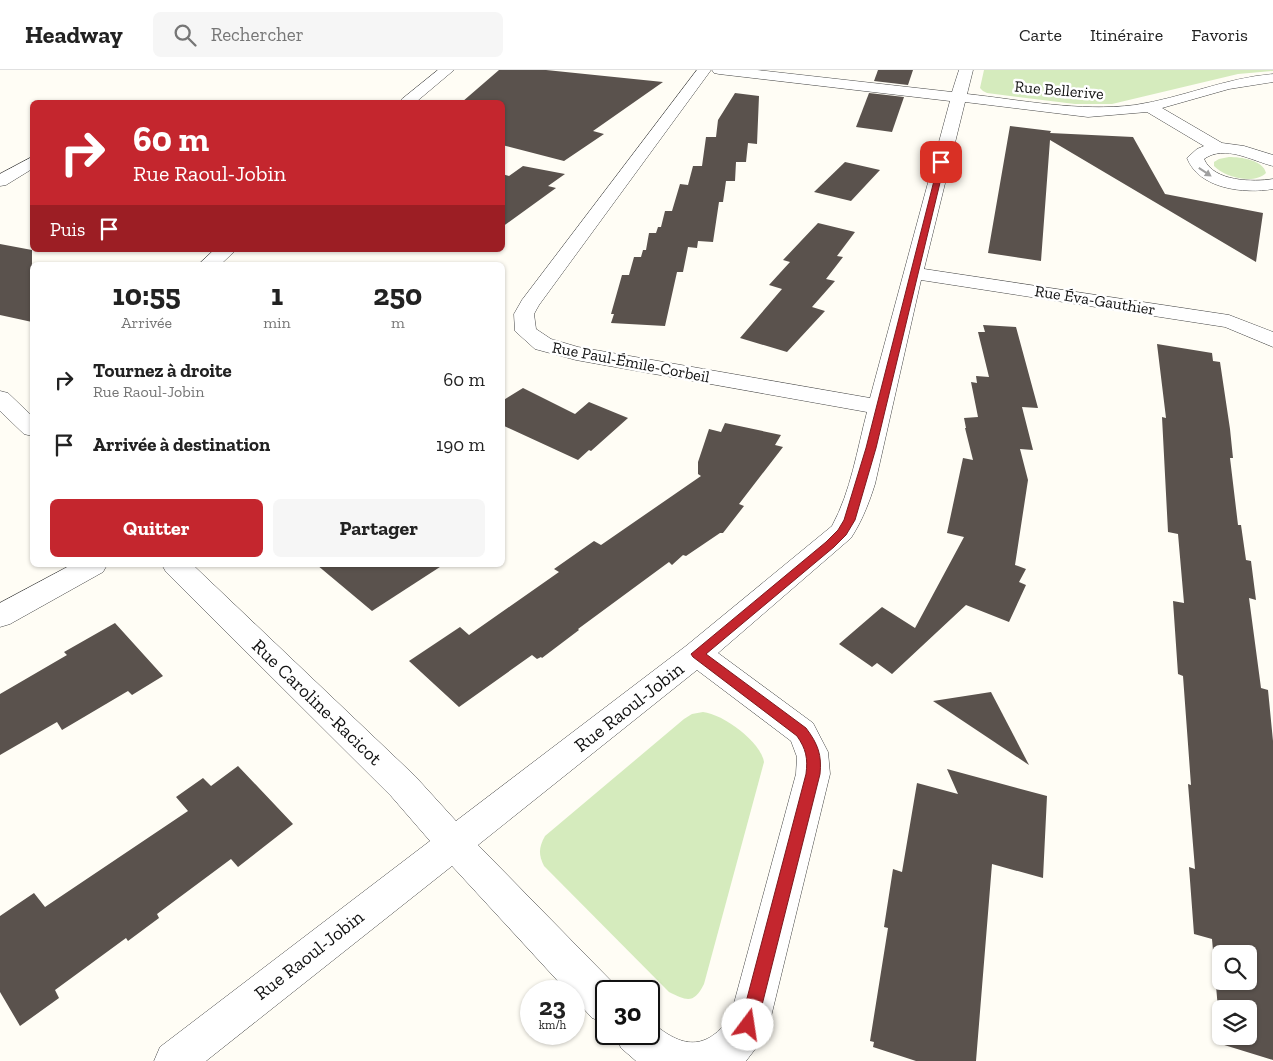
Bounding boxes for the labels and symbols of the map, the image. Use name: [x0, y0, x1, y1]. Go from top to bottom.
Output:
street label: Rue Bellerive: [1014, 77, 1104, 103]
pin: [920, 141, 962, 183]
one-way arrow: [1199, 167, 1212, 177]
street label: Rue Éva-Gauthier: [1033, 281, 1157, 319]
street label: Rue Paul-Émile-Corbeil: [551, 337, 711, 387]
street label: Rue Caroline-Racicot: [247, 634, 387, 770]
street label: Rue Raoul-Jobin: [570, 657, 688, 757]
street label: Rue Raoul-Jobin: [250, 905, 368, 1005]
speed limit sign: 30: [595, 980, 660, 1045]
position arrow: [721, 998, 773, 1050]

